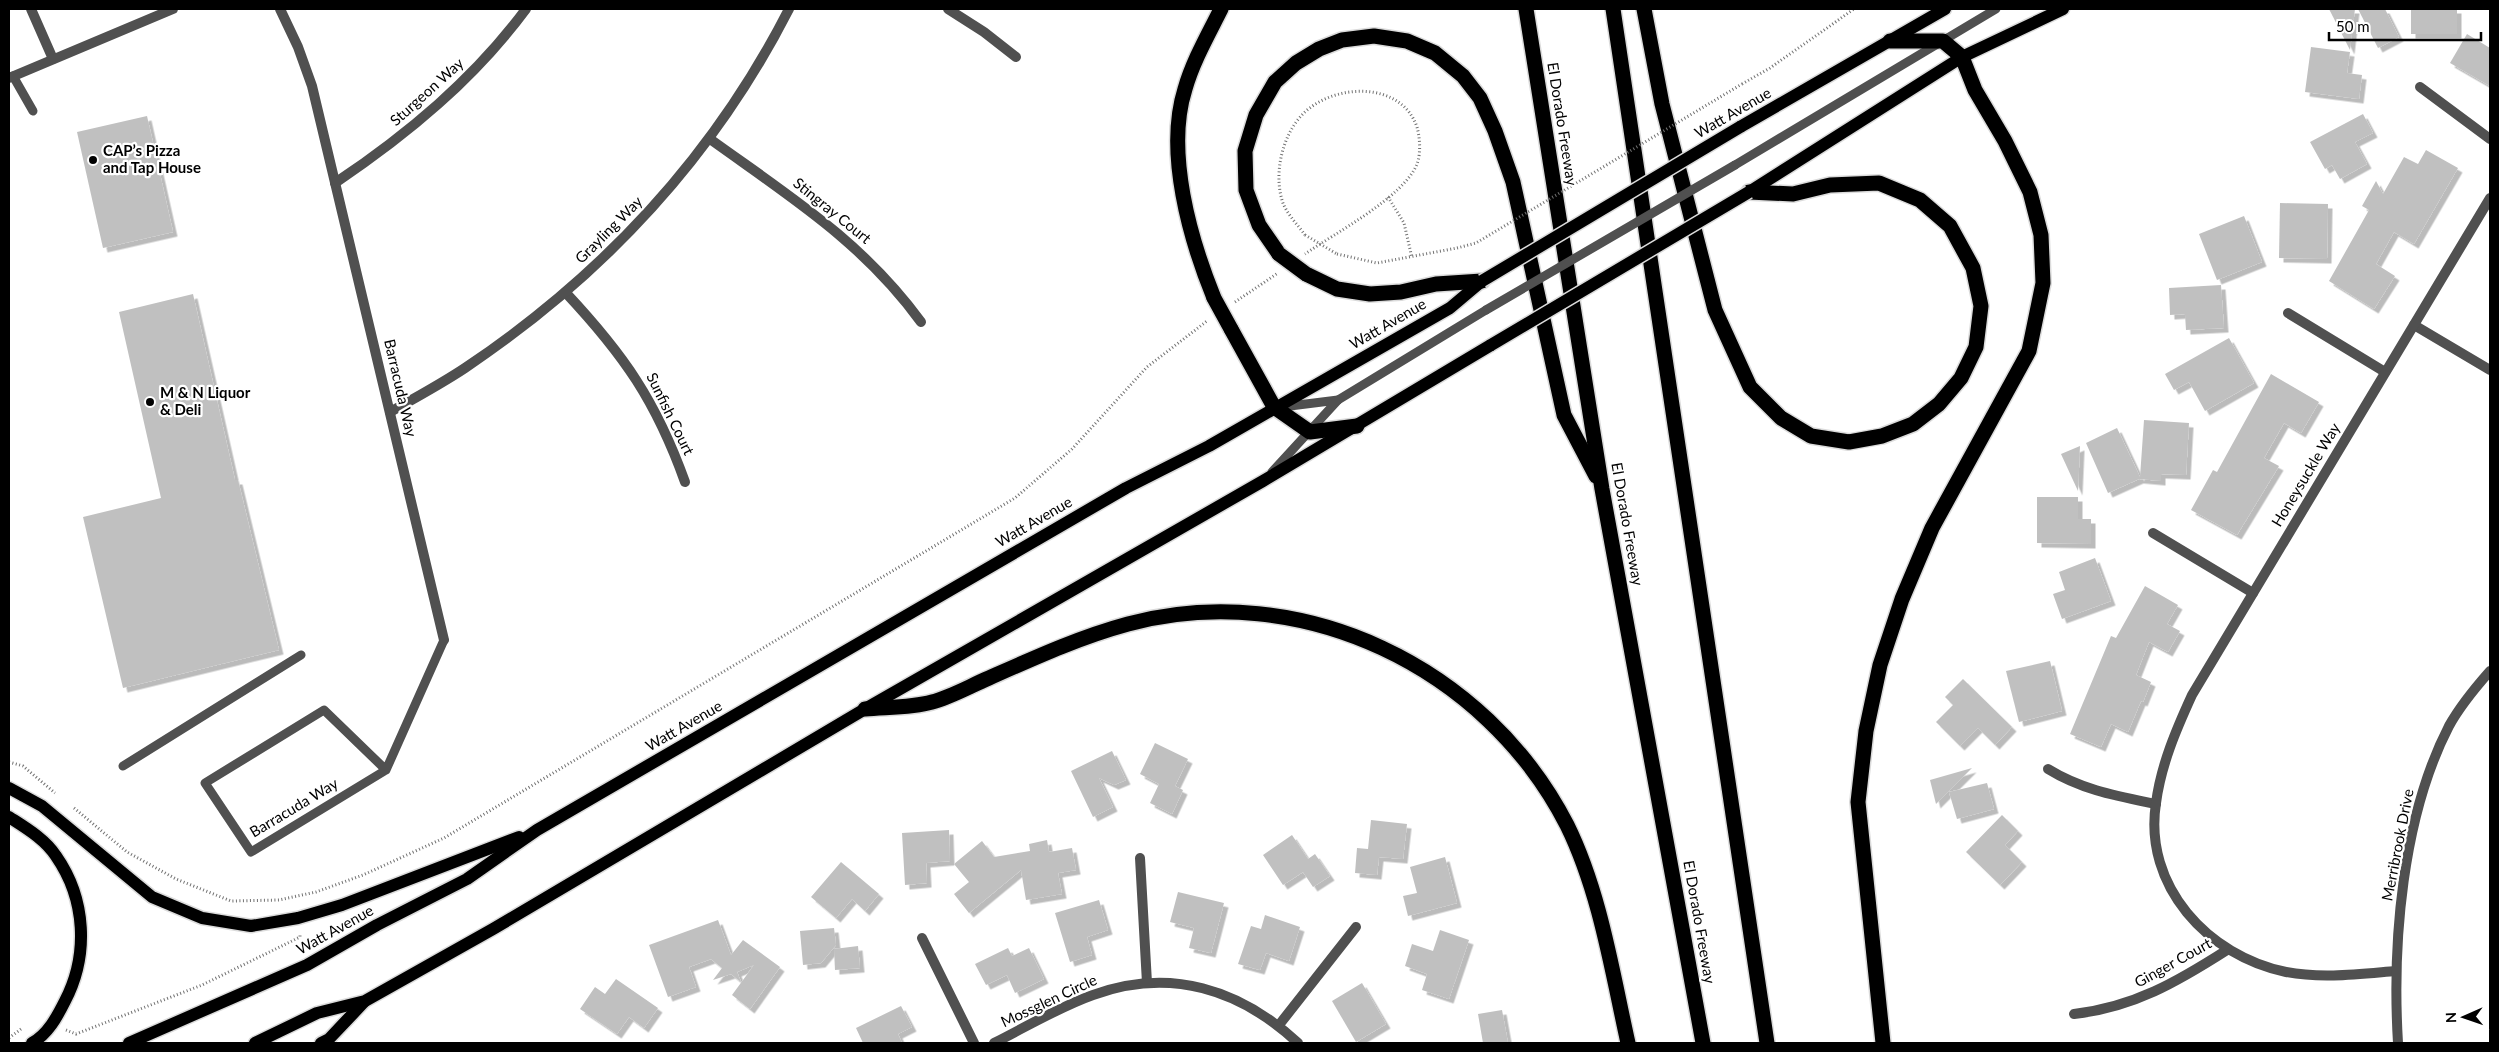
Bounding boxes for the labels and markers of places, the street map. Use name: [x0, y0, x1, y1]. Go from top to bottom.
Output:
place label: CAP’s Pizza and Tap House: [103, 141, 201, 176]
marker: CAP’s Pizza and Tap House: [87, 154, 99, 166]
place label: M & N Liquor & Deli: [160, 383, 251, 418]
marker: M & N Liquor & Deli: [144, 396, 156, 408]

